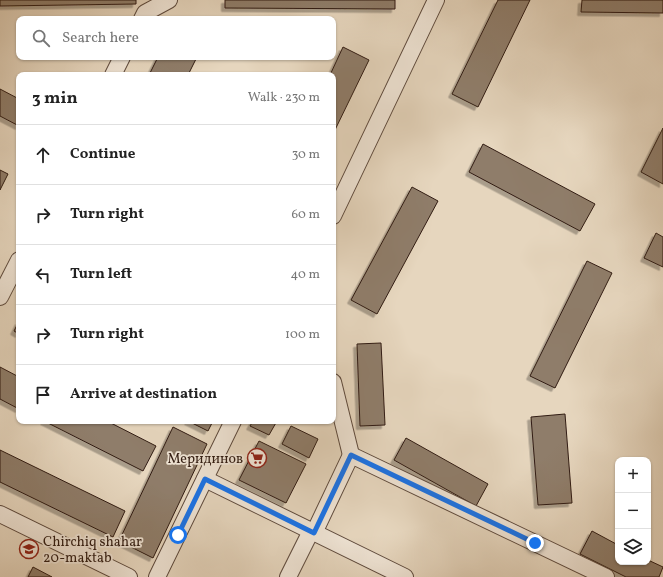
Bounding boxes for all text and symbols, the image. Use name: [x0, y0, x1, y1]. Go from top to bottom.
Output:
search box: [16, 16, 336, 60]
icon: search: [30, 27, 52, 49]
text: Search here: [62, 28, 139, 49]
text: 3 min: [32, 87, 78, 110]
text: Walk · 230 m: [248, 89, 320, 107]
icon: ahead: [32, 144, 54, 166]
text: Continue: [70, 144, 135, 165]
text: 30 m: [292, 146, 320, 164]
icon: right: [32, 204, 54, 226]
text: Turn right: [70, 204, 144, 225]
text: 60 m: [292, 206, 320, 224]
icon: left: [32, 264, 54, 286]
text: Turn left: [70, 264, 132, 285]
text: 40 m: [291, 266, 320, 284]
icon: right: [32, 324, 54, 346]
text: Turn right: [70, 324, 144, 345]
text: 100 m: [285, 326, 320, 344]
icon: arrive: [32, 384, 54, 406]
text: Arrive at destination: [70, 384, 217, 405]
supermarket icon: Меридинов: [246, 447, 268, 469]
place label: Меридинов: [168, 450, 243, 469]
map controls: [615, 457, 651, 565]
button: +: [615, 457, 651, 493]
button: −: [615, 493, 651, 529]
route start: [169, 526, 187, 544]
button: layers: [615, 529, 651, 565]
place label: Chirchiq shahar 20-maktab: [43, 533, 142, 568]
route end: [526, 534, 544, 552]
school or university icon: Chirchiq shahar 20-maktab: [18, 538, 40, 560]

